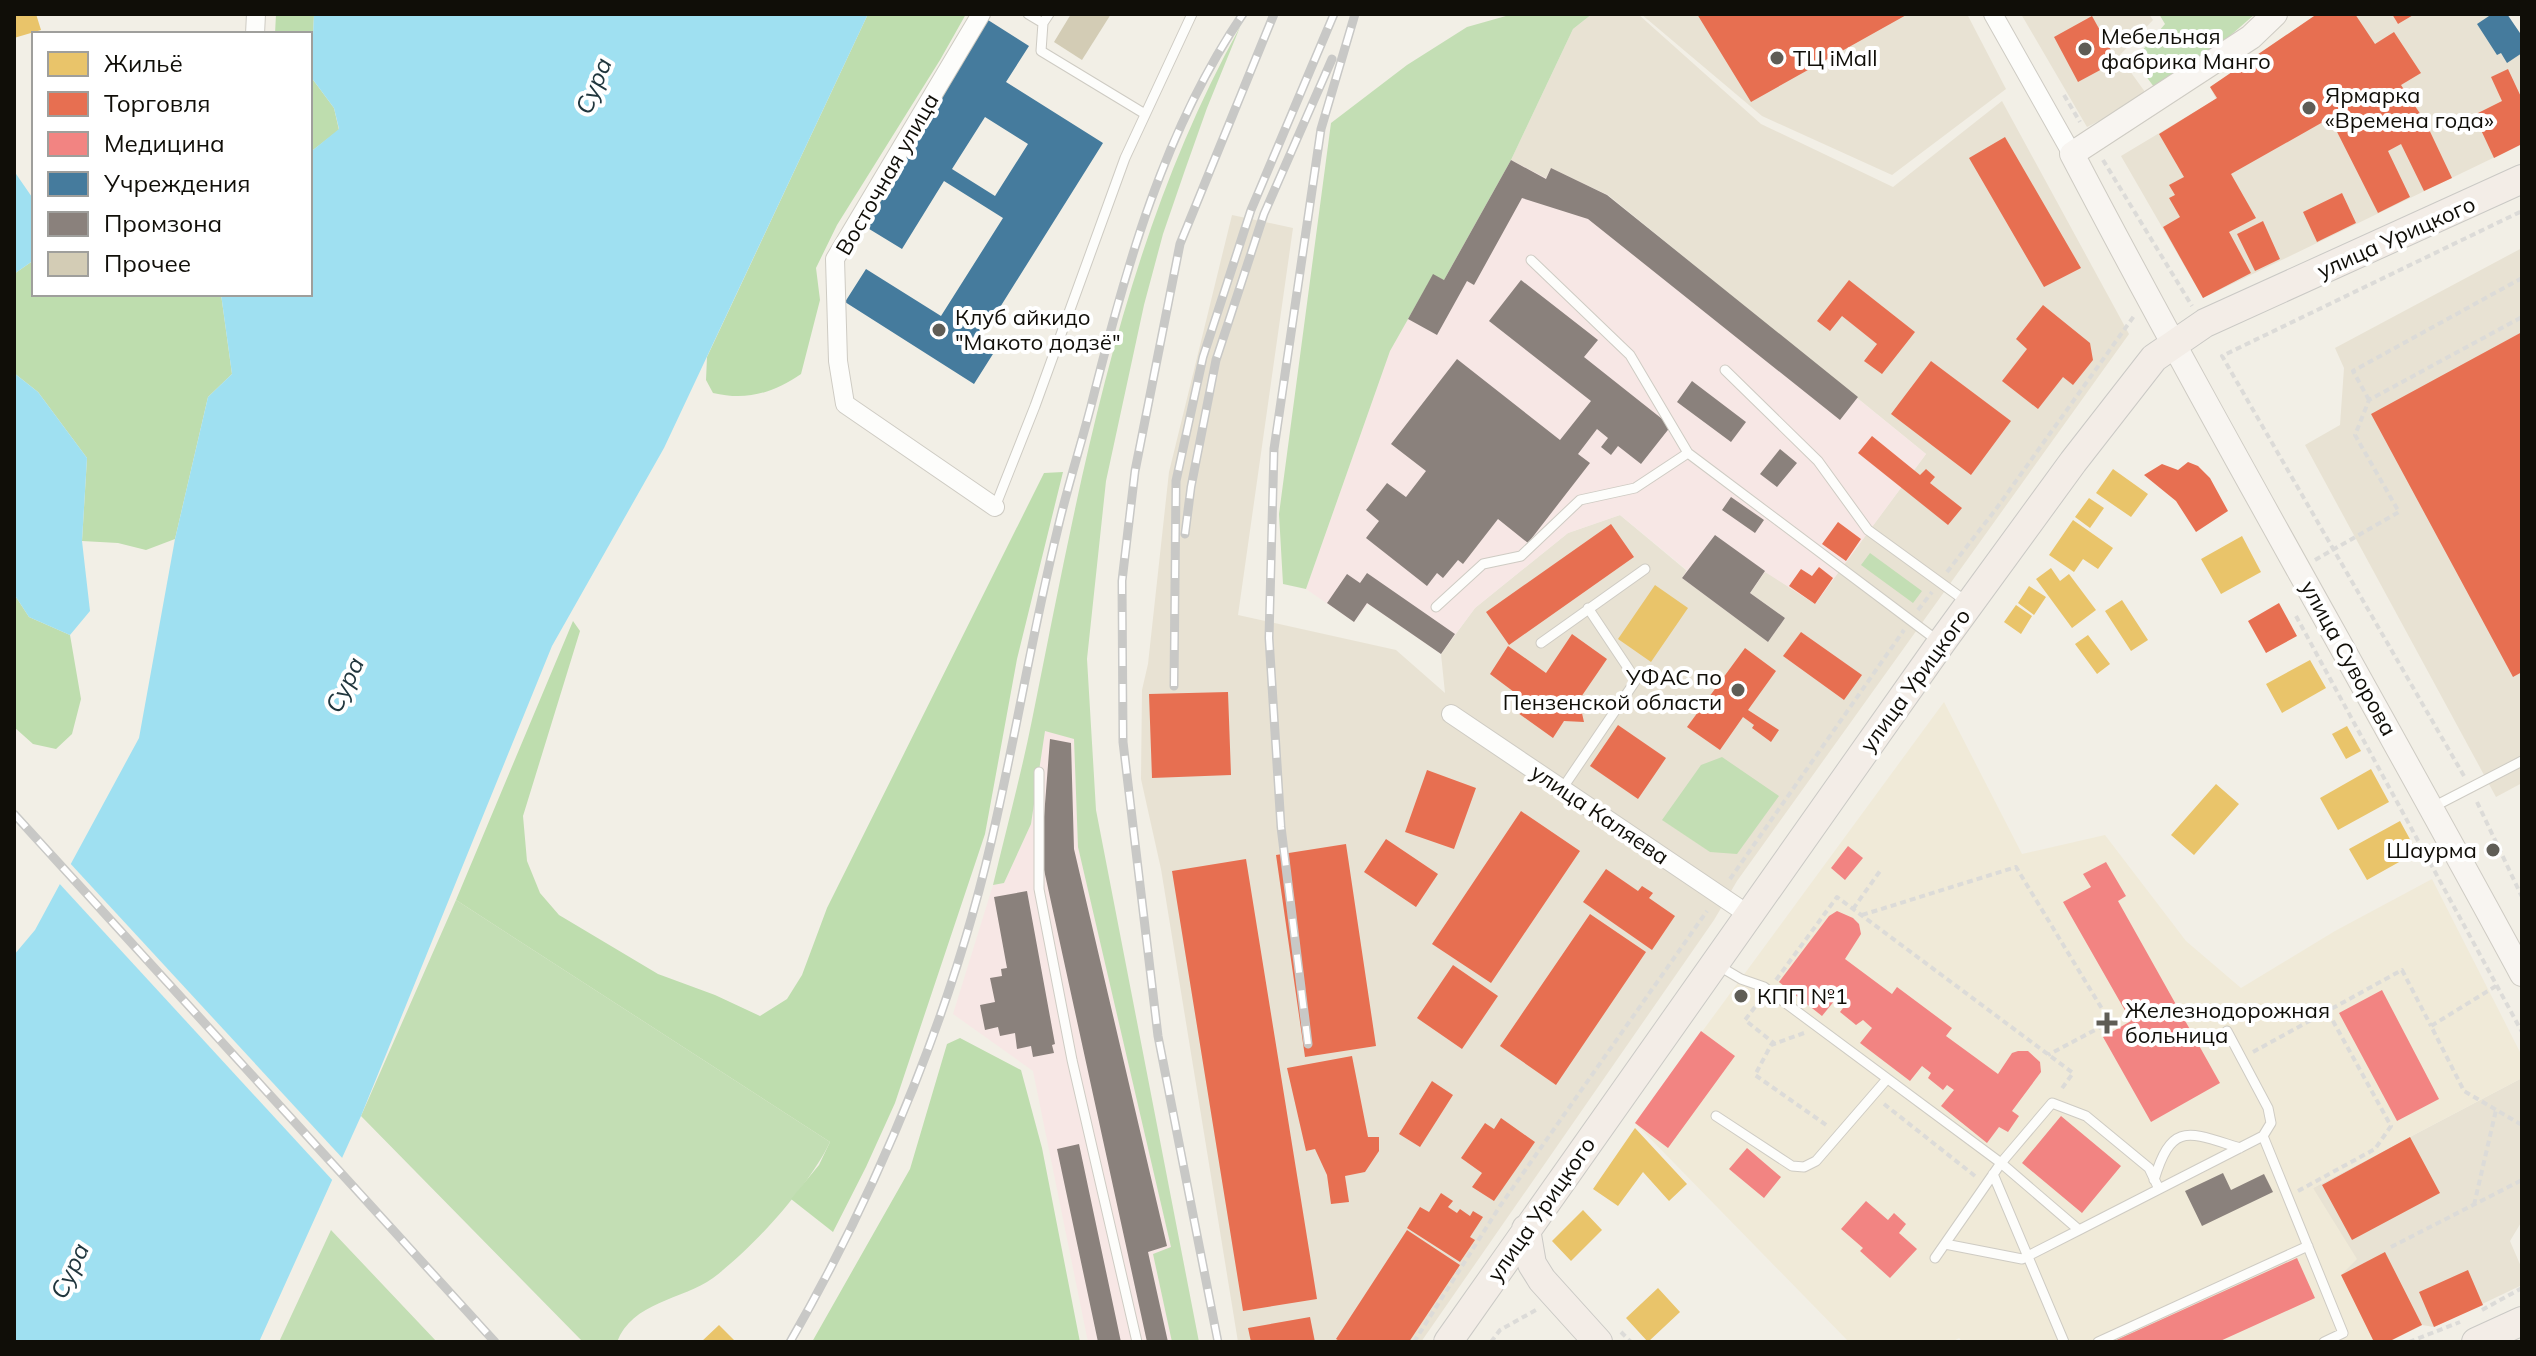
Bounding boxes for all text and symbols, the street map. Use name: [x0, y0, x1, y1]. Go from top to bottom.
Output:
place label: Мебельная фабрика Манго: [2101, 22, 2271, 75]
legend: [32, 32, 312, 296]
marker: Мебельная фабрика Манго: [2076, 40, 2094, 58]
place label: ТЦ iMall: [1793, 44, 1878, 72]
text: Жильё: [104, 48, 183, 78]
marker: ТЦ iMall: [1768, 49, 1786, 67]
water label: Сура: [568, 53, 618, 118]
place label: Ярмарка «Времена года»: [2325, 81, 2494, 134]
text: Торговля: [104, 88, 211, 118]
street label: Восточная улица: [829, 88, 945, 260]
marker: Ярмарка «Времена года»: [2300, 99, 2318, 117]
text: Медицина: [104, 128, 225, 158]
text: Учреждения: [103, 168, 250, 198]
street label: улица Урицкого: [2312, 190, 2480, 284]
text: Промзона: [104, 208, 222, 238]
text: Прочее: [104, 248, 191, 278]
place label: Клуб айкидо "Макото додзё": [955, 303, 1121, 356]
marker: Клуб айкидо "Макото додзё": [930, 321, 948, 339]
street label: улица Суворова: [2295, 575, 2403, 741]
street label: улица Урицкого: [1854, 603, 1976, 757]
water label: Сура: [318, 652, 370, 717]
place label: УФАС по Пензенской области: [1503, 663, 1722, 716]
marker: УФАС по Пензенской области: [1729, 681, 1747, 699]
street label: улица Каляева: [1526, 757, 1674, 871]
place label: Шаурма: [2386, 836, 2477, 864]
marker: Шаурма: [2484, 841, 2502, 859]
place label: КПП №1: [1757, 982, 1848, 1010]
marker: КПП №1: [1732, 987, 1750, 1005]
place label: Железнодорожная больница: [2125, 996, 2330, 1049]
marker: Железнодорожная больница: [2096, 1012, 2118, 1034]
street label: улица Урицкого: [1481, 1131, 1601, 1287]
water label: Сура: [43, 1238, 95, 1303]

